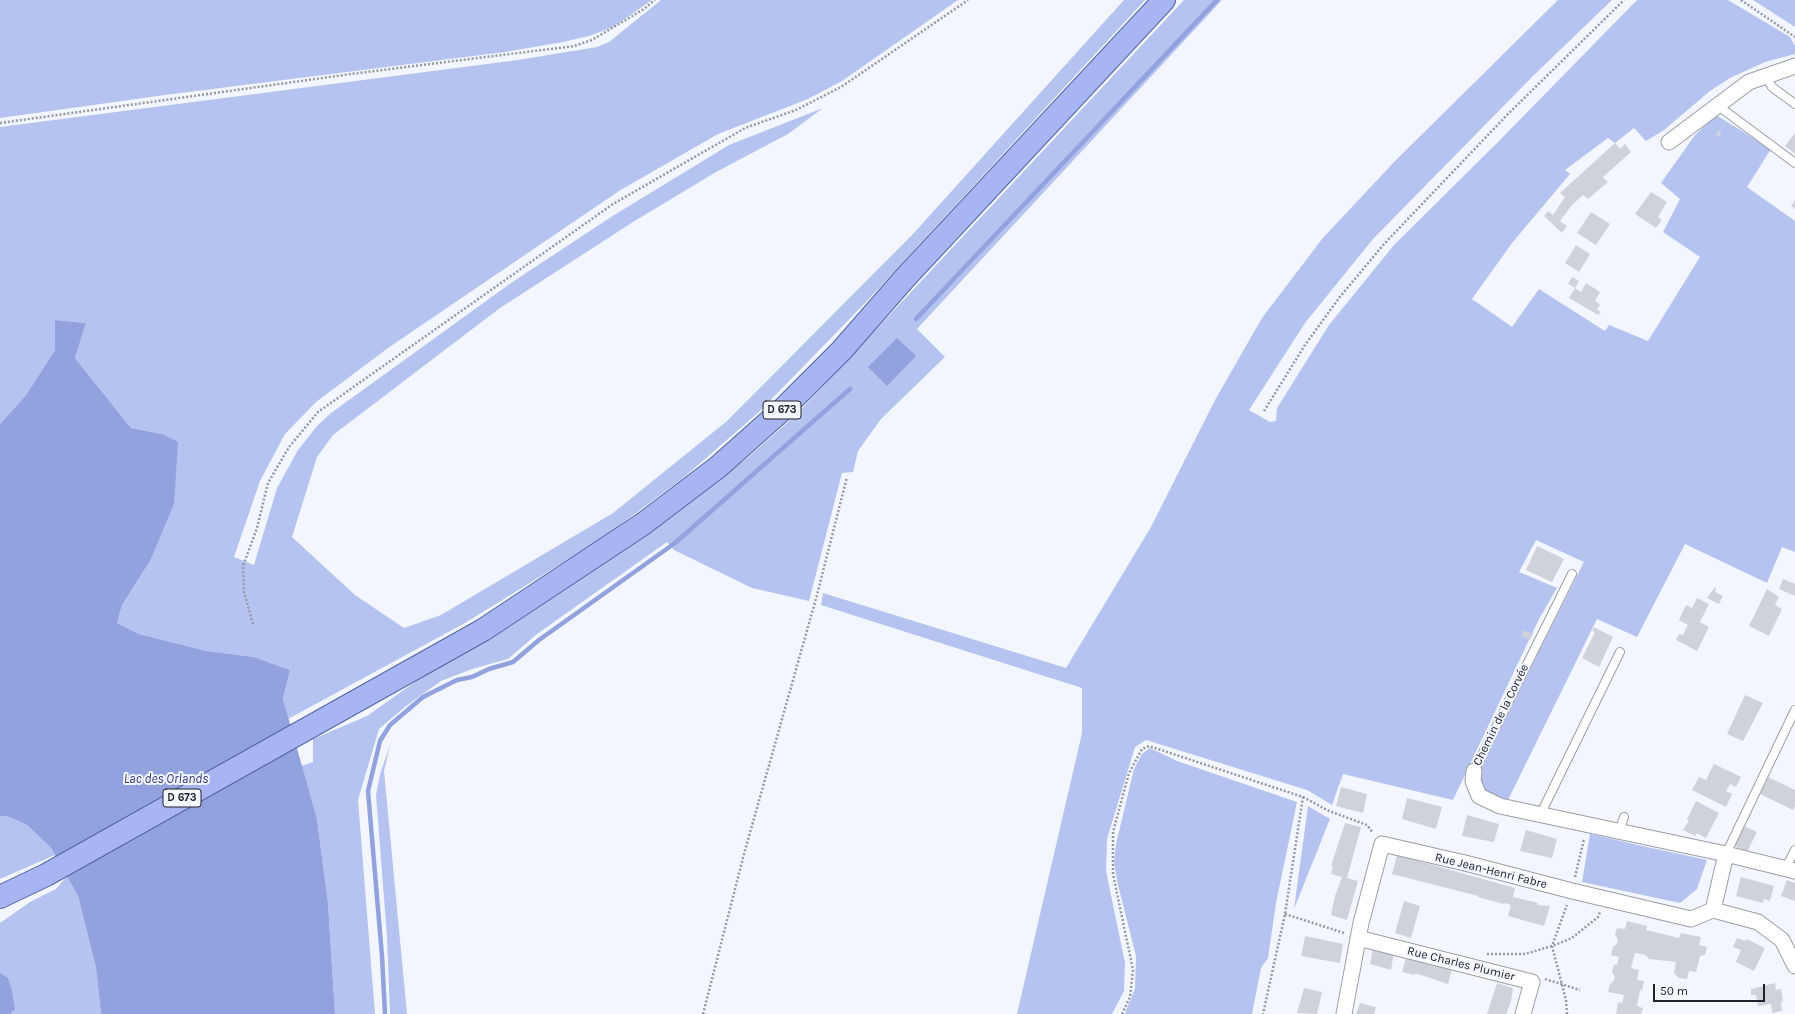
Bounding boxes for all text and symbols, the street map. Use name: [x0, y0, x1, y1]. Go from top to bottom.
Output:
road number: D 673: [763, 401, 801, 419]
street label: Chemin de la Corvée: [1470, 662, 1532, 768]
water label: Lac des Orlands: [124, 771, 208, 787]
road number: D 673: [163, 789, 201, 807]
street label: Rue Jean-Henri Fabre: [1433, 850, 1549, 892]
street label: Rue Charles Plumier: [1406, 944, 1516, 984]
scale bar: [1655, 976, 1767, 1002]
text: 50 m: [1660, 984, 1688, 998]

